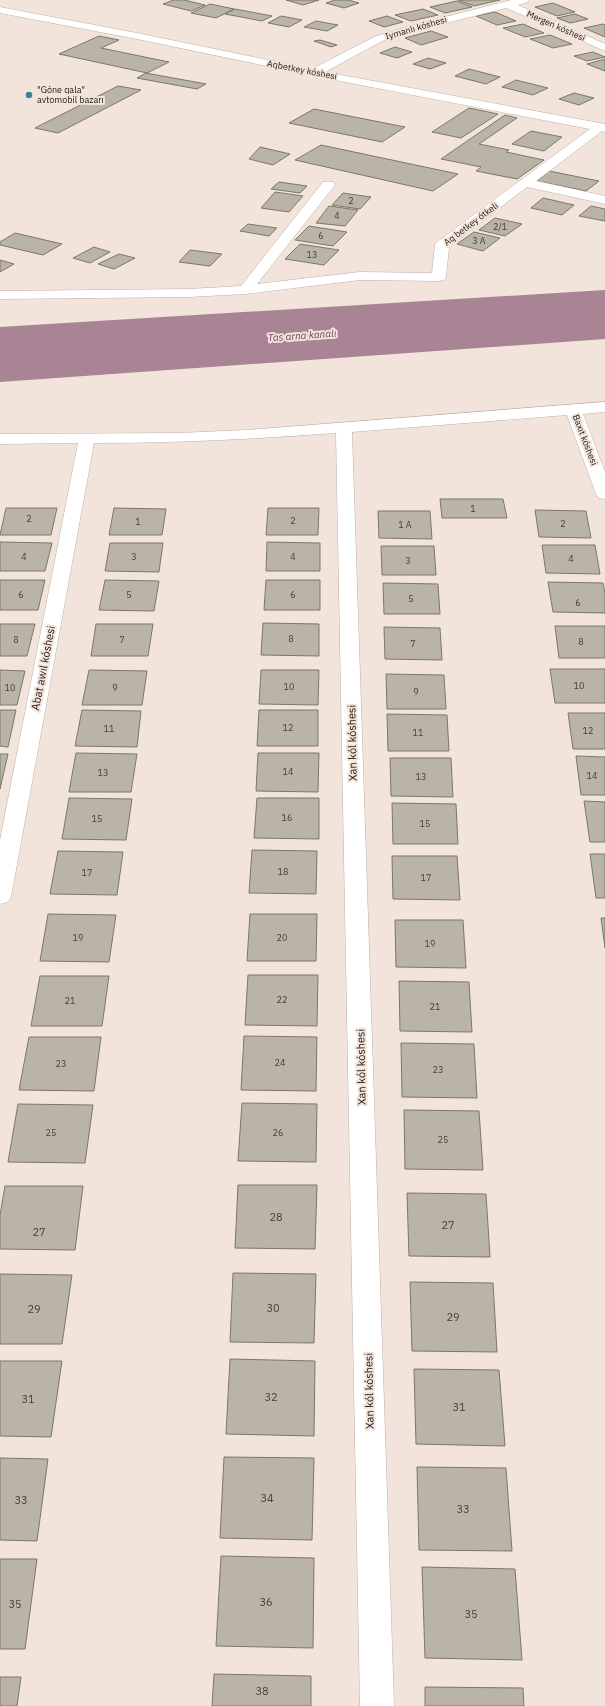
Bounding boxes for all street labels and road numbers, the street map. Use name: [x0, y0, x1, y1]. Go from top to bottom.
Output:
street label: Mergen kóshesi: [525, 8, 587, 43]
street label: Iymanlı kóshesi: [384, 13, 448, 42]
street label: Aqbetkey kóshesi: [266, 57, 338, 82]
street label: Aq betkey ótkeli: [441, 200, 500, 248]
street label: Baxıt kóshesi: [571, 413, 600, 467]
street label: Abat awıl kóshesi: [28, 624, 58, 712]
street label: Xan kól kóshesi: [344, 705, 360, 781]
street label: Xan kól kóshesi: [353, 1029, 369, 1105]
street label: Xan kól kóshesi: [361, 1353, 377, 1429]

